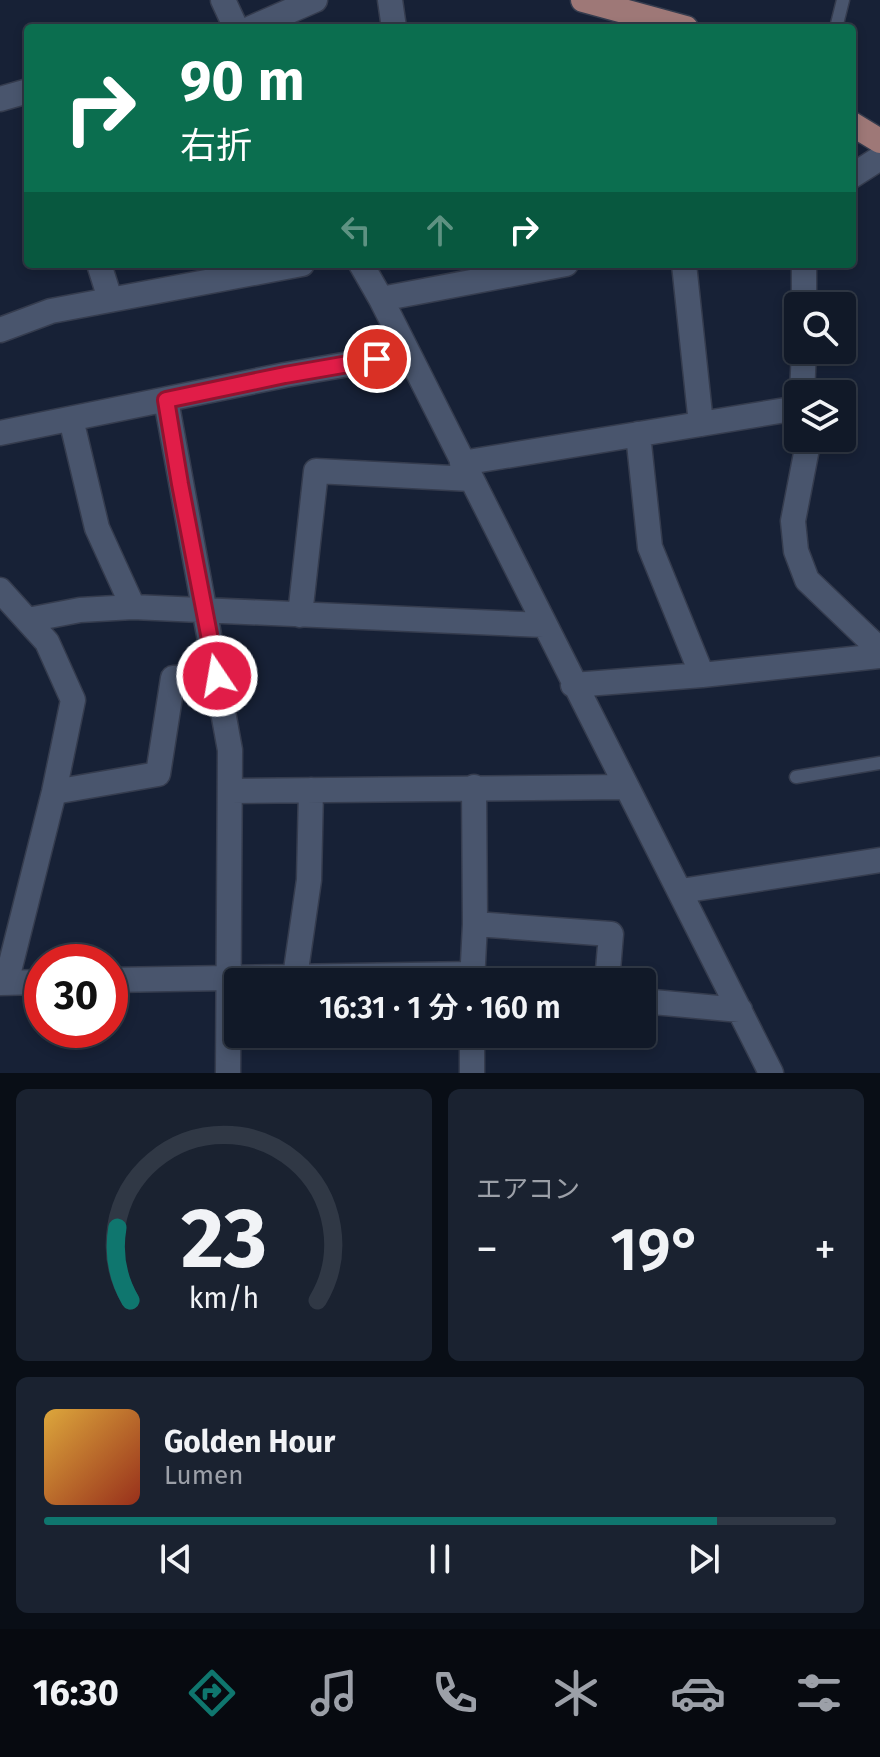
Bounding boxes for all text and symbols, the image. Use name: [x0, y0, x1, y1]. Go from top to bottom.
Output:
text: 90 m: [180, 48, 305, 115]
icon: right: [48, 56, 152, 160]
text: 右折: [180, 124, 252, 168]
icon: left: [334, 208, 378, 252]
icon: ahead: [418, 208, 462, 252]
icon: right: [502, 208, 546, 252]
map controls: [784, 292, 856, 452]
button: search: [784, 292, 856, 364]
pin: [343, 325, 411, 393]
icon: arrive: [355, 337, 399, 381]
button: layers: [784, 380, 856, 452]
position arrow: [175, 634, 259, 718]
speed limit sign: 30: [24, 944, 128, 1048]
text: 16:31 · 1 分 · 160 m: [319, 990, 561, 1026]
text: エアコン: [476, 1174, 580, 1205]
text: 23: [181, 1189, 267, 1289]
text: 19°: [610, 1214, 702, 1286]
text: −: [476, 1223, 498, 1276]
text: +: [814, 1223, 836, 1276]
text: km/h: [189, 1281, 259, 1316]
text: Golden Hour: [164, 1424, 335, 1460]
text: Lumen: [164, 1460, 243, 1491]
icon: previous: [154, 1537, 198, 1581]
icon: pause: [418, 1537, 462, 1581]
icon: next: [682, 1537, 726, 1581]
icon: directions: [184, 1665, 240, 1721]
icon: music: [306, 1665, 362, 1721]
icon: phone: [427, 1665, 483, 1721]
icon: climate: [548, 1665, 604, 1721]
icon: car: [670, 1665, 726, 1721]
icon: filters: [791, 1665, 847, 1721]
text: 16:30: [33, 1671, 119, 1715]

